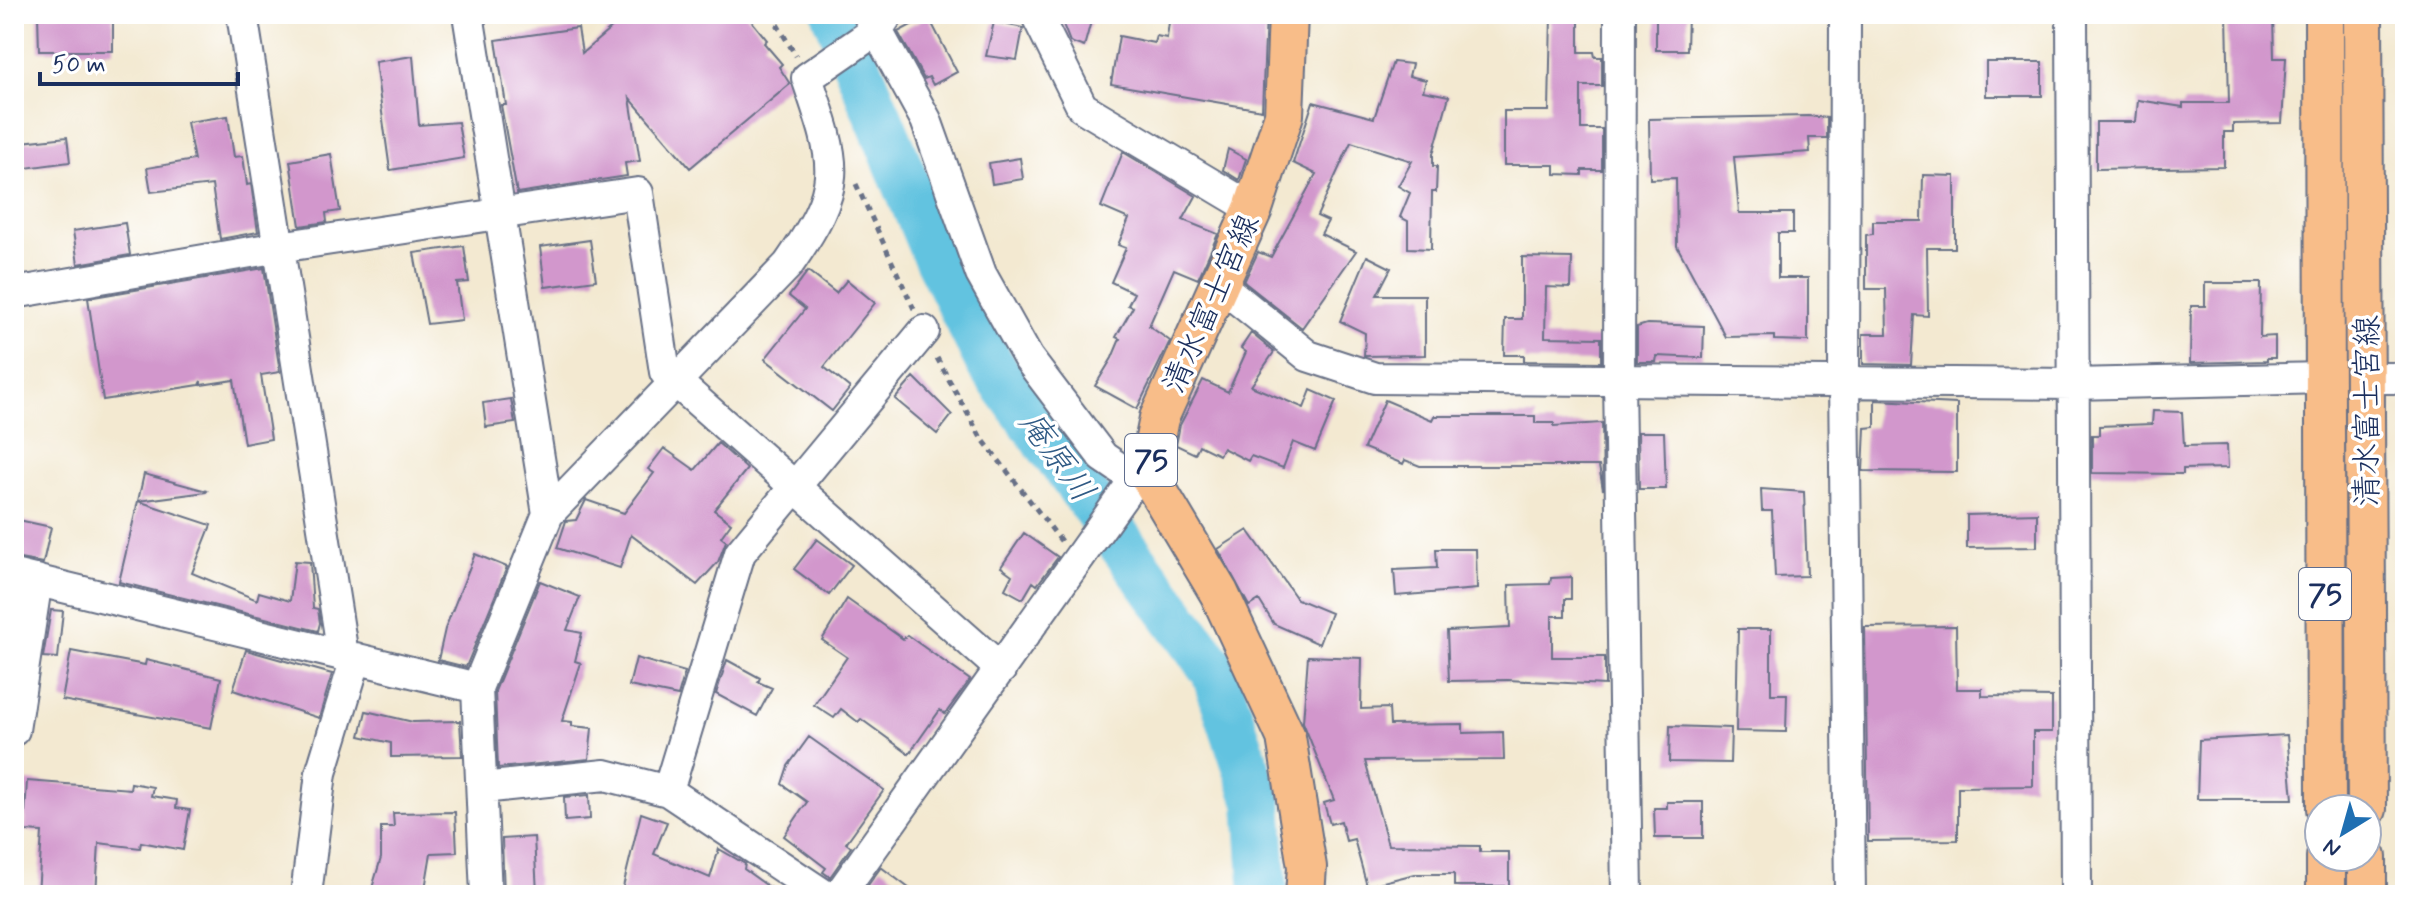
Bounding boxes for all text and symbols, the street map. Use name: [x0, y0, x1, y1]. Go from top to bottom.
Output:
scale bar: [40, 36, 238, 86]
text: 50 m: [52, 50, 106, 81]
street label: 清水富士宮線: [1154, 208, 1270, 400]
street label: 清水富士宮線: [2347, 315, 2389, 507]
water label: 庵原川: [1008, 403, 1104, 512]
road number: 75: [1125, 434, 1177, 486]
road number: 75: [2299, 568, 2351, 620]
north arrow: [2303, 793, 2383, 873]
text: N: [2318, 832, 2346, 863]

